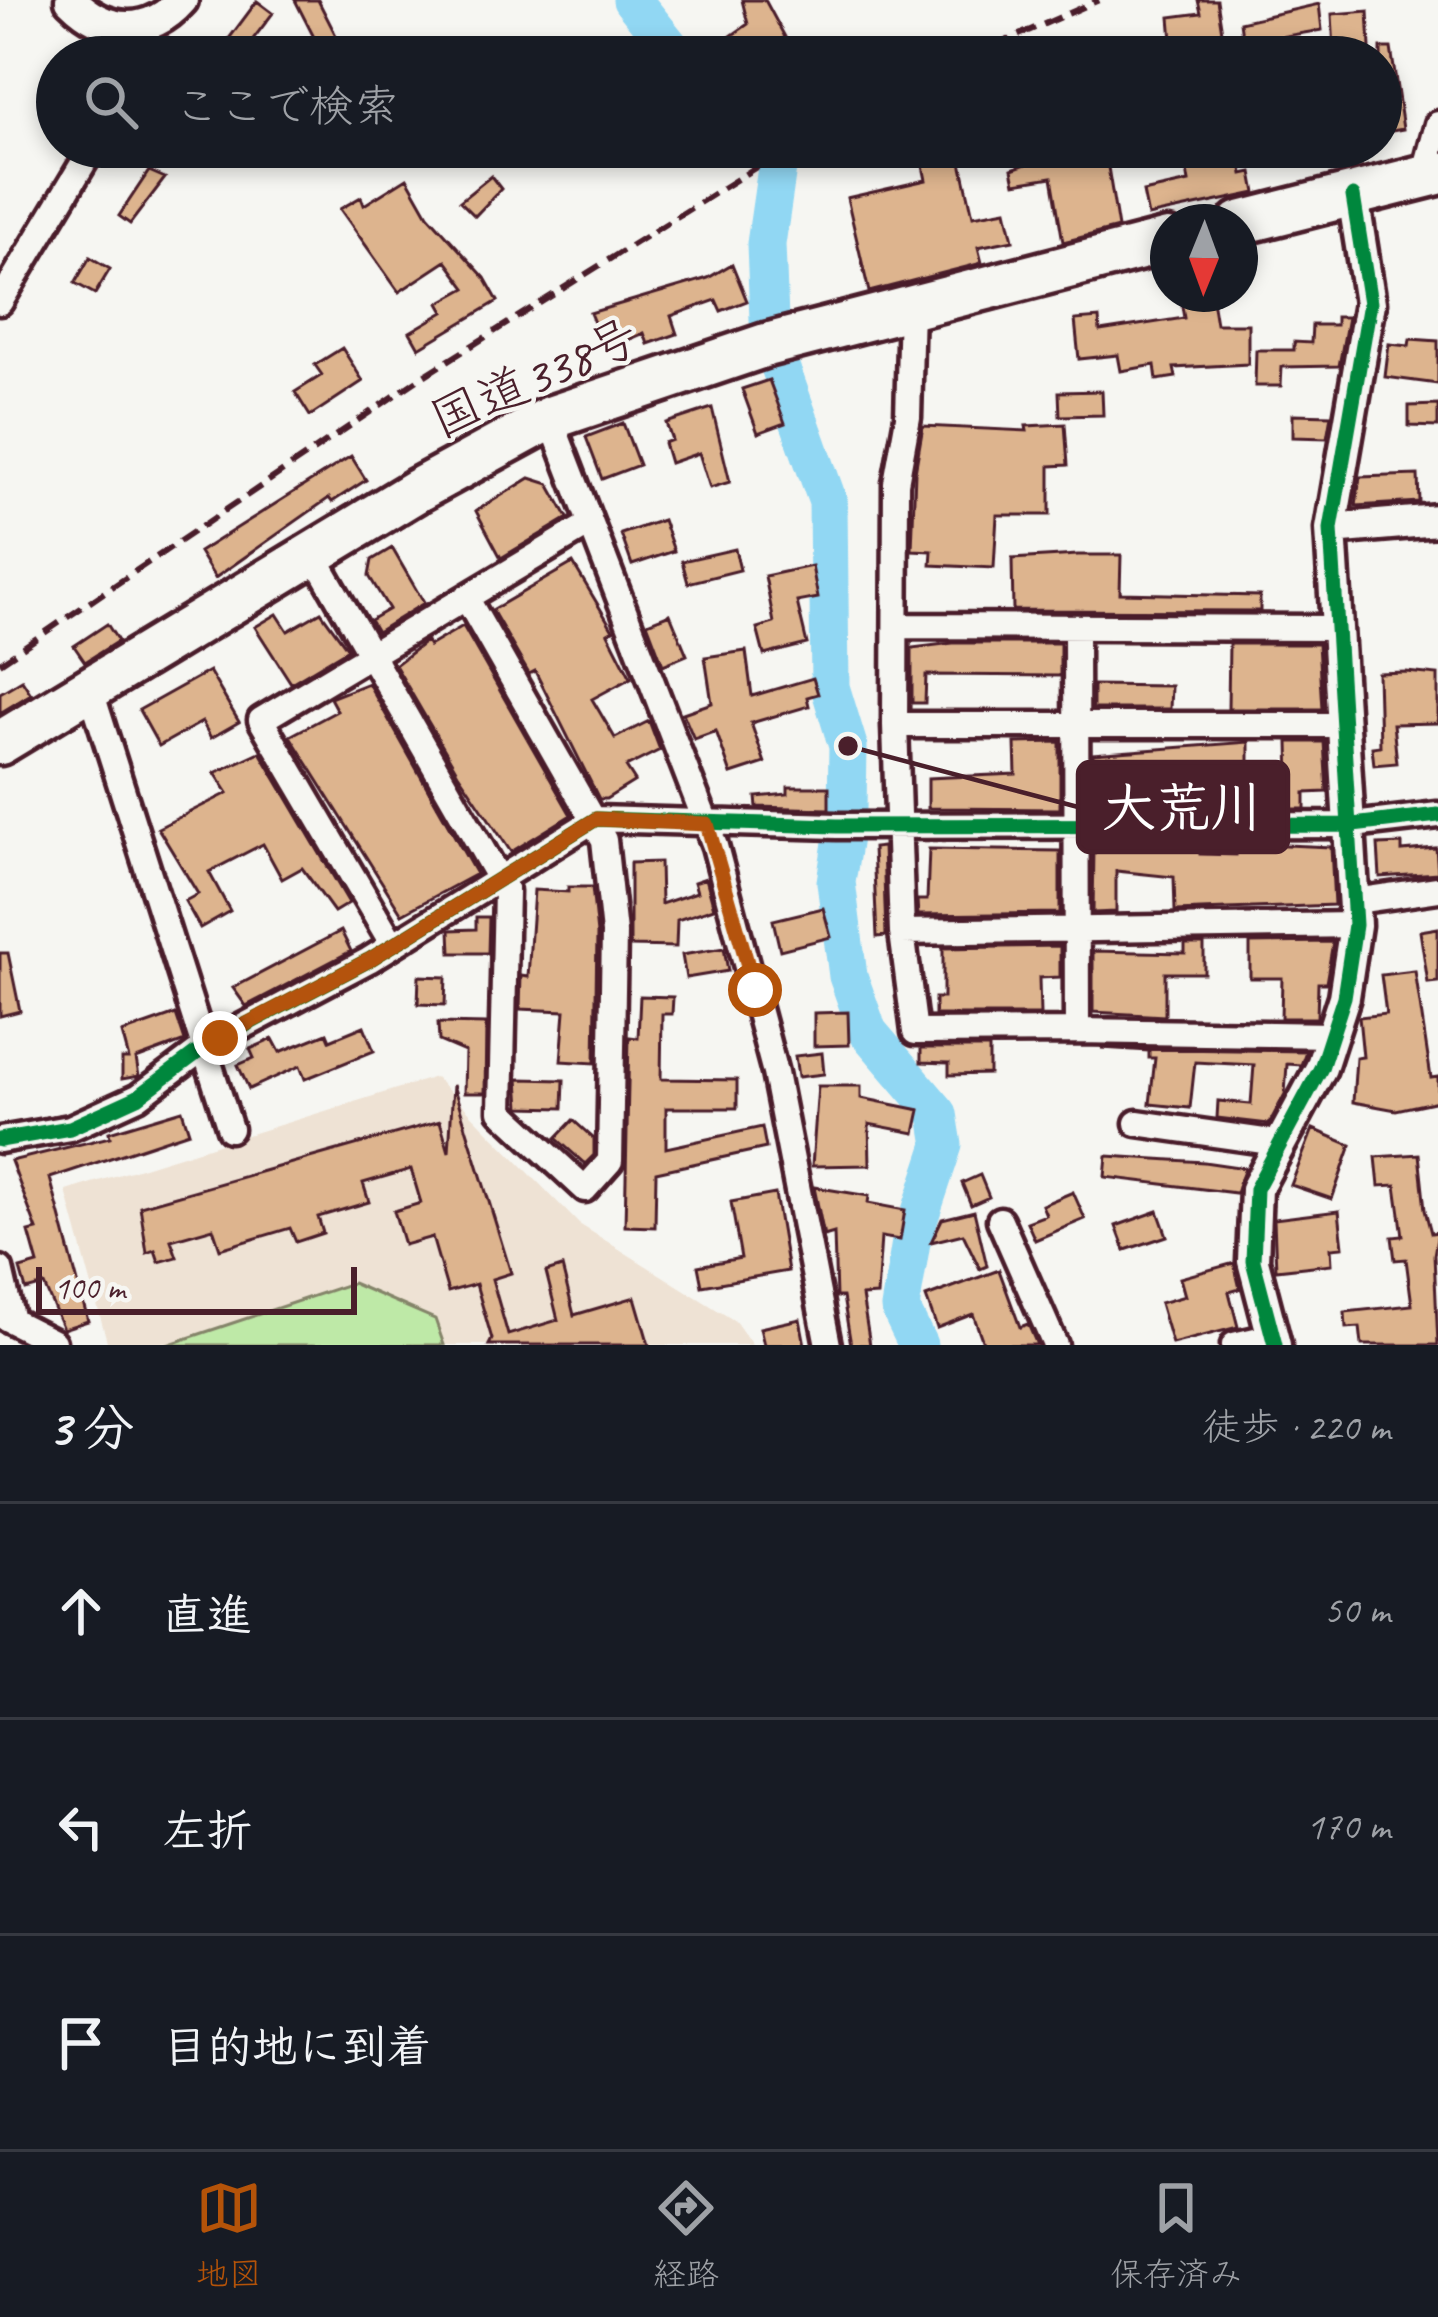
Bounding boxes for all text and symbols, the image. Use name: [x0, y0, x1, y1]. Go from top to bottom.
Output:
search box: [36, 36, 1402, 168]
icon: search: [78, 69, 144, 135]
text: ここで検索: [174, 78, 399, 135]
north arrow: [1150, 204, 1258, 312]
street label: 国道338号: [420, 304, 649, 452]
callout: 大荒川: [1078, 762, 1288, 852]
text: 大荒川: [1102, 774, 1264, 842]
route start: [728, 963, 782, 1017]
route end: [193, 1011, 247, 1065]
scale bar: [36, 1261, 357, 1314]
text: 100 m: [54, 1267, 125, 1309]
text: 3 分: [48, 1396, 134, 1460]
text: 徒歩 · 220 m: [1202, 1403, 1390, 1452]
icon: ahead: [48, 1578, 114, 1644]
text: 50 m: [1324, 1586, 1390, 1635]
text: 直進: [162, 1587, 252, 1644]
icon: left: [48, 1794, 114, 1860]
text: 170 m: [1306, 1802, 1390, 1851]
text: 左折: [162, 1803, 252, 1860]
icon: arrive: [48, 2010, 114, 2076]
text: 目的地に到着: [162, 2019, 432, 2076]
tab: 地図: [196, 2175, 262, 2295]
tab: 経路: [653, 2175, 719, 2295]
tab: 保存済み: [1110, 2175, 1242, 2295]

